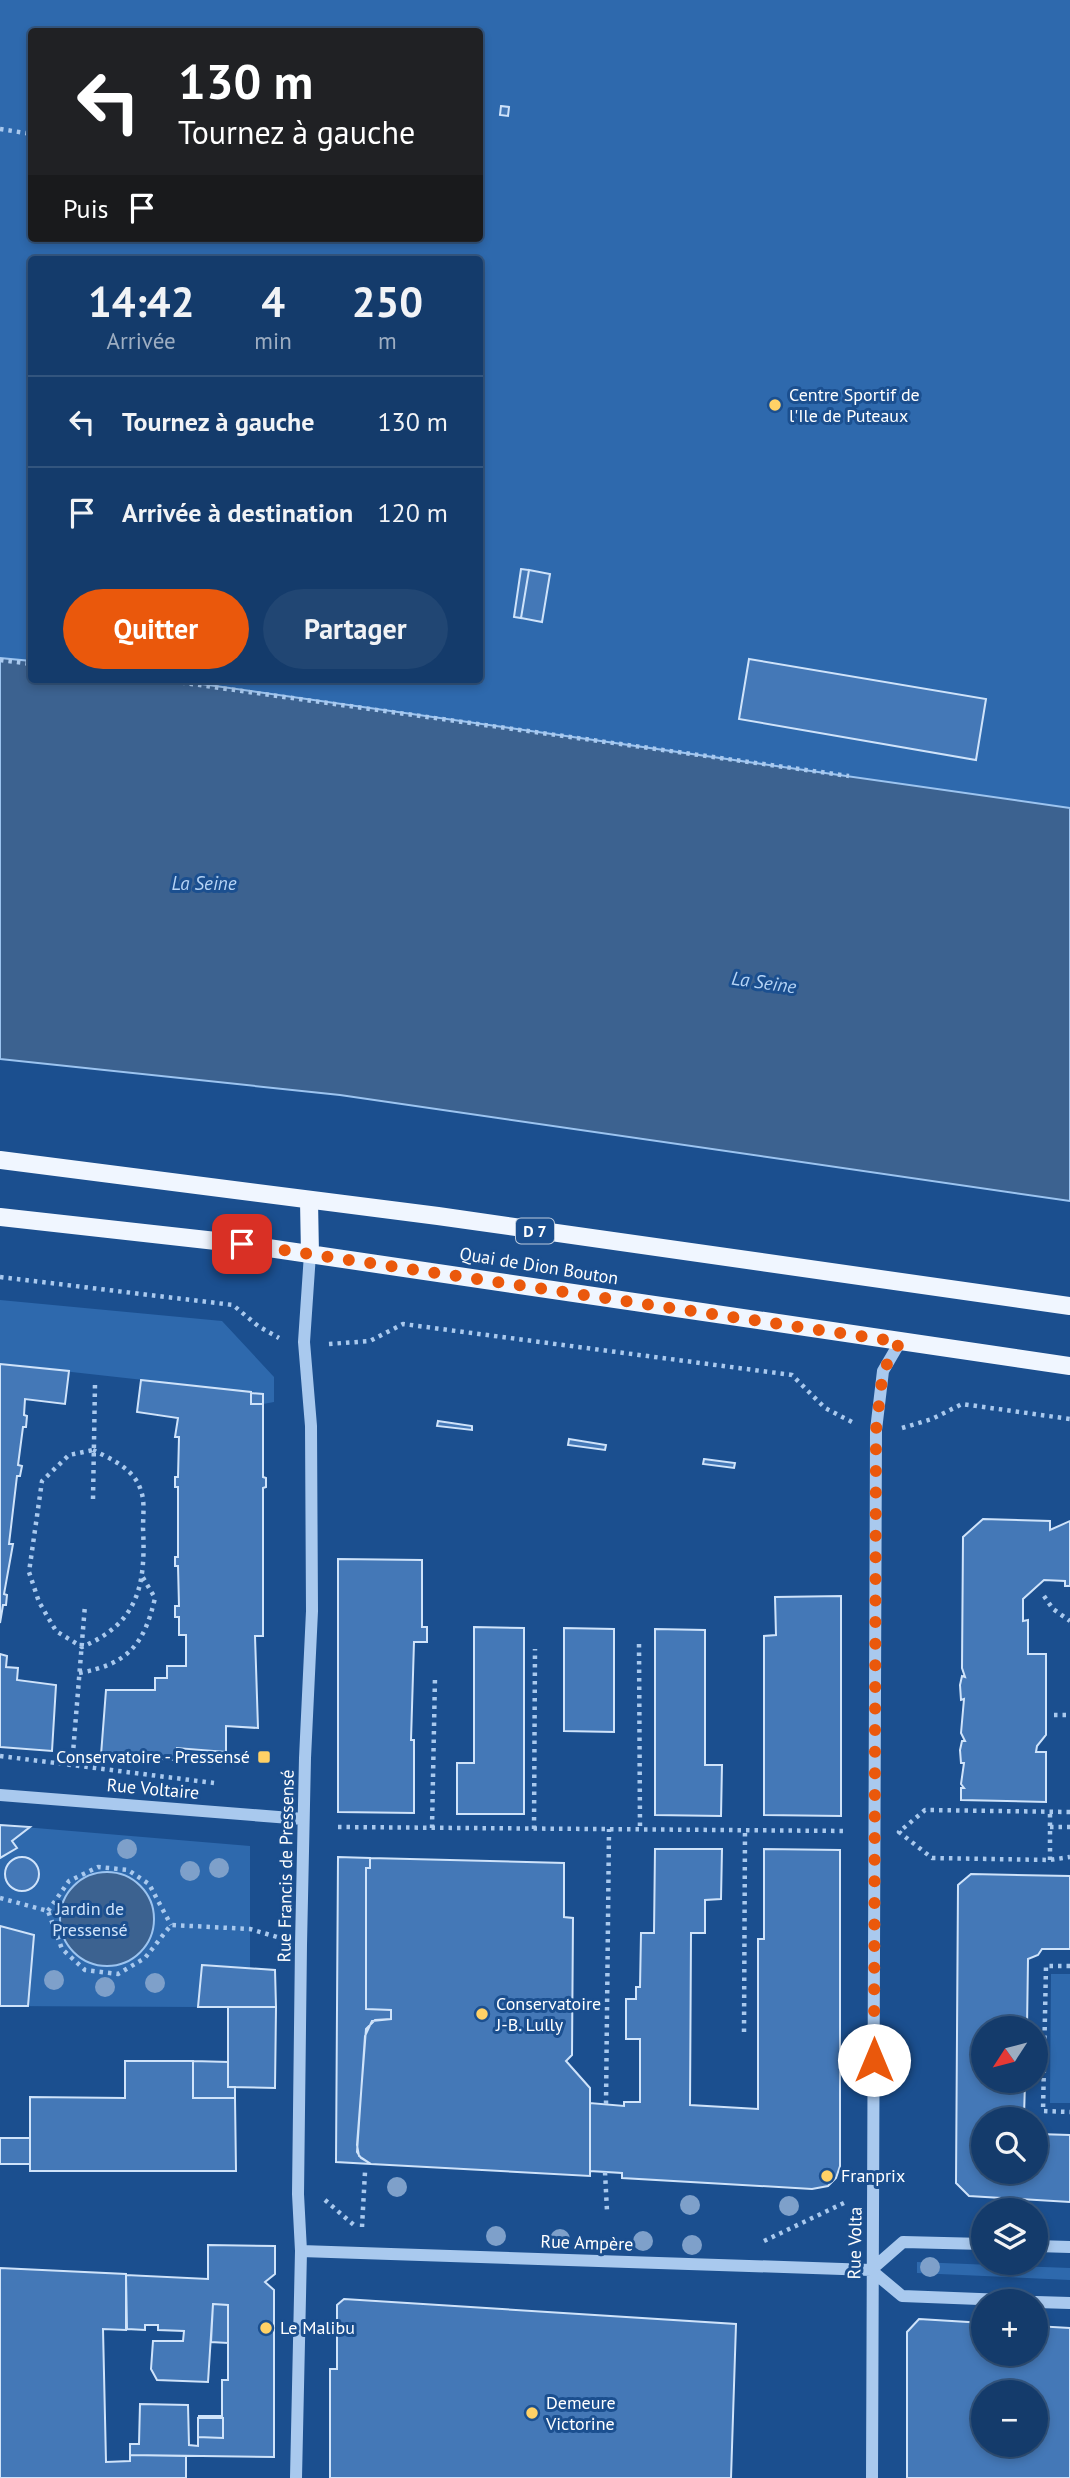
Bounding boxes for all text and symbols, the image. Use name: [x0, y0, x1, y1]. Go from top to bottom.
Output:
text: 130 m: [178, 49, 313, 113]
icon: left: [63, 56, 154, 147]
text: Tournez à gauche: [178, 111, 415, 153]
icon: arrive: [123, 189, 161, 227]
text: Puis: [63, 192, 109, 225]
text: 14:42: [88, 274, 194, 329]
text: 4: [261, 274, 285, 329]
text: 250: [352, 274, 423, 329]
text: Arrivée: [107, 326, 176, 355]
text: min: [254, 326, 292, 355]
text: m: [378, 326, 397, 355]
place label: Centre Sportif de l'Ile de Puteaux: [789, 383, 920, 427]
marker: Centre Sportif de l'Ile de Puteaux: [767, 397, 783, 413]
icon: left: [63, 403, 101, 441]
text: Tournez à gauche: [122, 405, 314, 438]
text: 130 m: [377, 405, 448, 438]
icon: arrive: [63, 494, 101, 532]
text: Arrivée à destination: [122, 496, 353, 529]
text: 120 m: [377, 496, 448, 529]
button: Quitter: [63, 589, 249, 669]
button: Partager: [263, 589, 448, 669]
water label: La Seine: [171, 871, 237, 895]
water label: La Seine: [730, 966, 798, 998]
pin: [212, 1214, 272, 1274]
road number: D 7: [516, 1218, 554, 1244]
icon: arrive: [223, 1225, 261, 1263]
street label: Quai de Dion Bouton: [458, 1242, 620, 1289]
place label: Conservatoire - Pressensé: [56, 1745, 250, 1768]
marker: Conservatoire - Pressensé: [256, 1749, 272, 1765]
street label: Rue Francis de Pressensé: [272, 1769, 299, 1963]
street label: Rue Voltaire: [106, 1773, 200, 1804]
park label: Jardin de Pressensé: [52, 1897, 128, 1941]
place label: Conservatoire J-B. Lully: [495, 1992, 601, 2036]
marker: Conservatoire J-B. Lully: [474, 2006, 490, 2022]
north arrow: [971, 2016, 1048, 2093]
map controls: [971, 2016, 1048, 2457]
position arrow: [837, 2023, 911, 2097]
button: search: [971, 2107, 1048, 2184]
place label: Franprix: [841, 2164, 905, 2187]
marker: Franprix: [819, 2168, 835, 2184]
button: layers: [971, 2198, 1048, 2275]
street label: Rue Volta: [842, 2206, 867, 2280]
street label: Rue Ampère: [540, 2229, 634, 2256]
button: +: [971, 2289, 1048, 2366]
place label: Le Malibu: [280, 2316, 355, 2339]
marker: Le Malibu: [258, 2320, 274, 2336]
button: −: [971, 2380, 1048, 2457]
place label: Demeure Victorine: [545, 2391, 616, 2435]
marker: Demeure Victorine: [524, 2405, 540, 2421]

